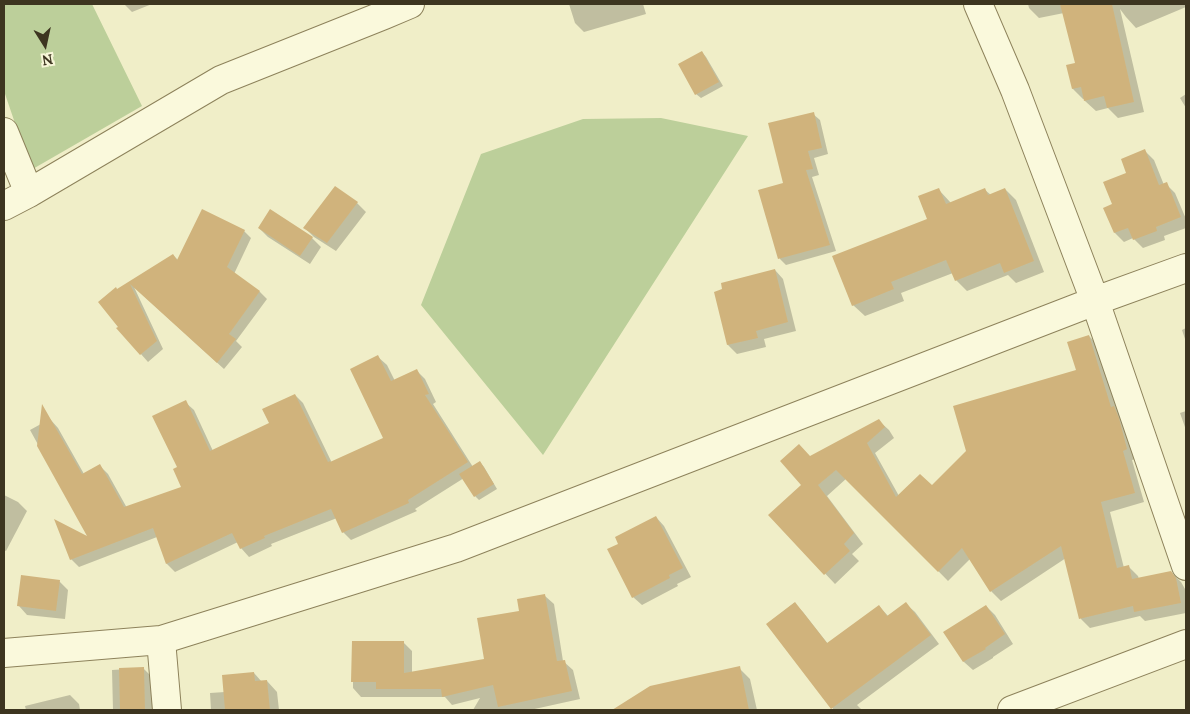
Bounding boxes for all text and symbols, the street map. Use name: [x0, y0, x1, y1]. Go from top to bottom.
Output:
north arrow: [20, 20, 70, 70]
text: N: [41, 50, 55, 70]

